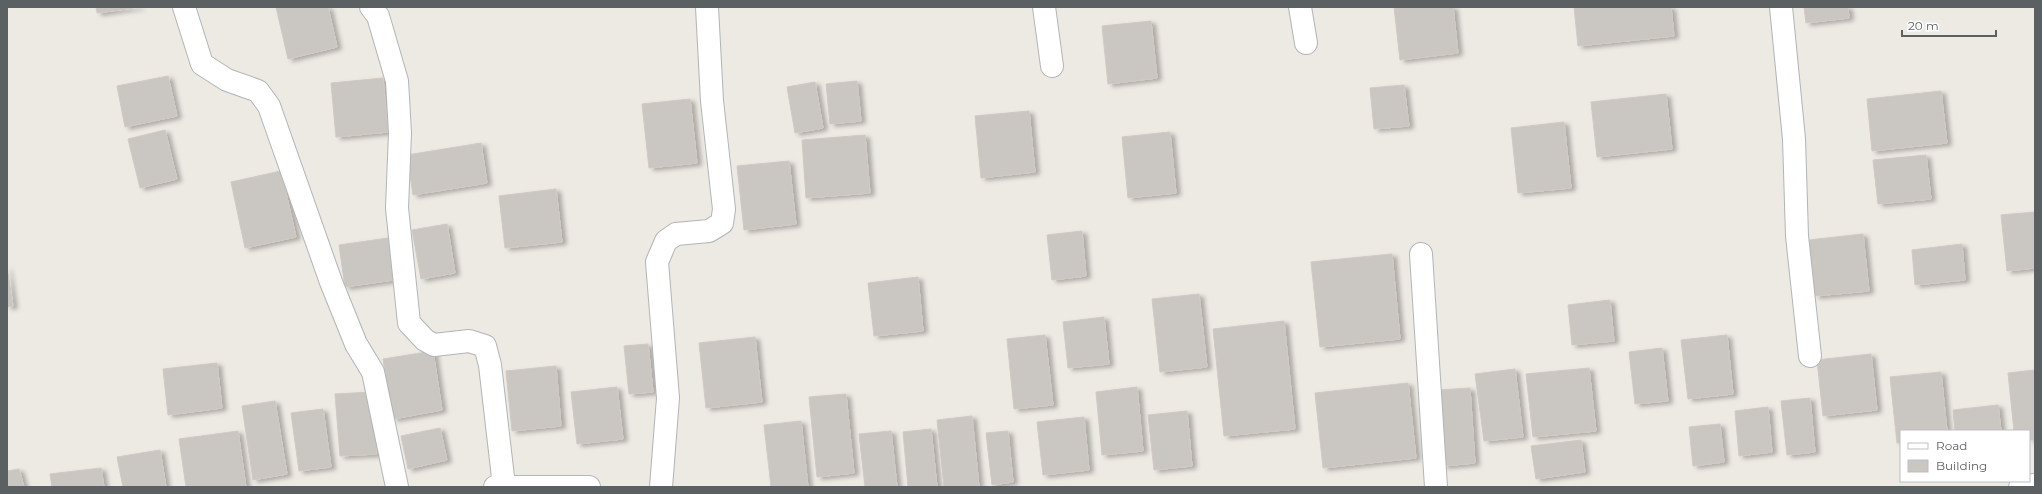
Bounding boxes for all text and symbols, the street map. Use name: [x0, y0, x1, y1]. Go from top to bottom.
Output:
scale bar: [1902, 12, 1996, 38]
text: 20 m: [1908, 18, 1939, 33]
legend: [1900, 430, 2030, 482]
text: Road: [1936, 438, 1967, 453]
text: Building: [1936, 458, 1987, 473]

